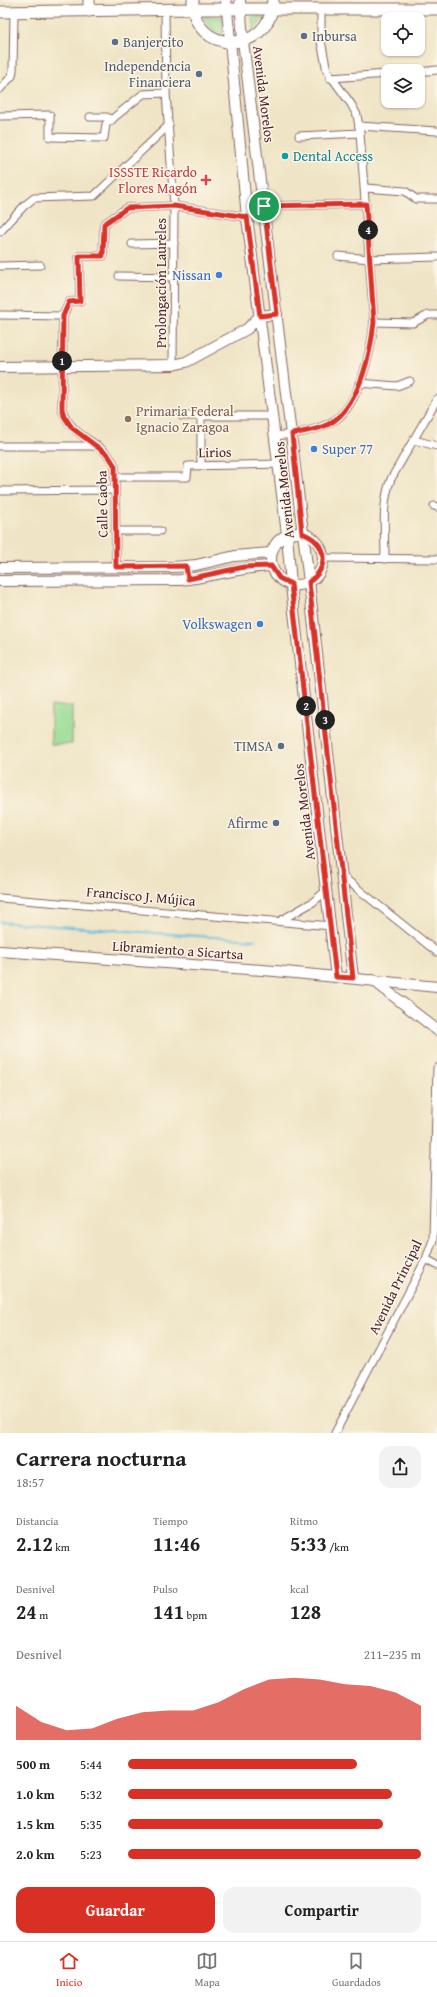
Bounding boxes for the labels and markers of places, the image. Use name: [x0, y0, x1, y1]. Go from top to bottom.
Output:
place label: Inbursa: [312, 26, 357, 46]
marker: Inbursa: [299, 31, 309, 41]
place label: Banjercito: [123, 32, 184, 52]
marker: Banjercito: [110, 37, 120, 47]
place label: Independencia Financiera: [104, 56, 191, 92]
marker: Independencia Financiera: [194, 69, 204, 79]
place label: Dental Access: [293, 146, 373, 166]
marker: Dental Access: [280, 151, 290, 161]
place label: ISSSTE Ricardo Flores Magón: [109, 162, 197, 198]
marker: ISSSTE Ricardo Flores Magón: [200, 174, 212, 186]
pin: [247, 189, 281, 223]
pin: 4: [358, 220, 378, 240]
place label: Nissan: [172, 265, 211, 285]
marker: Nissan: [214, 270, 224, 280]
pin: 1: [52, 351, 72, 371]
place label: Primaria Federal Ignacio Zaragoa: [136, 401, 234, 437]
marker: Primaria Federal Ignacio Zaragoa: [123, 414, 133, 424]
place label: Super 77: [322, 439, 373, 459]
marker: Super 77: [309, 444, 319, 454]
place label: Volkswagen: [182, 614, 252, 634]
marker: Volkswagen: [255, 619, 265, 629]
pin: 2: [296, 696, 316, 716]
pin: 3: [315, 710, 335, 730]
place label: TIMSA: [234, 736, 273, 756]
marker: TIMSA: [276, 741, 286, 751]
place label: Afirme: [227, 813, 268, 833]
marker: Afirme: [271, 818, 281, 828]

